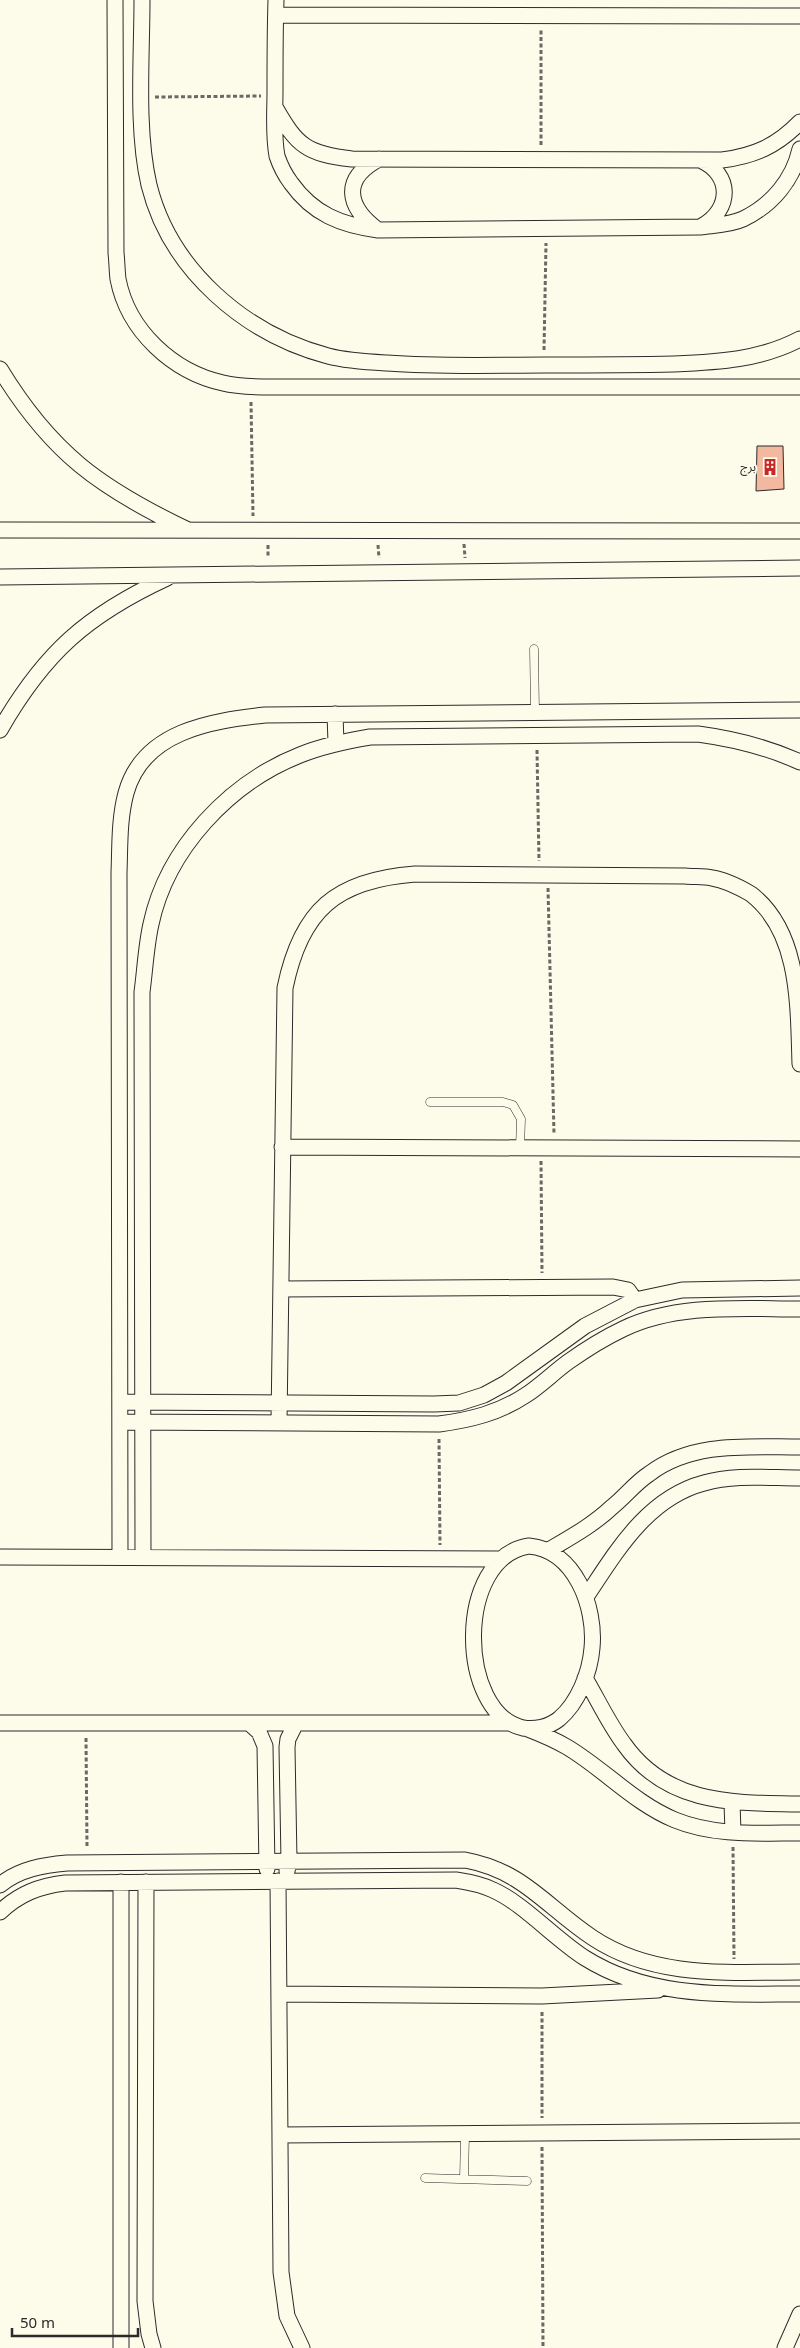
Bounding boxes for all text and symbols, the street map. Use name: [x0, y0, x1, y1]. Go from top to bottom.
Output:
building icon: برج: [760, 457, 780, 477]
place label: برج: [740, 458, 756, 476]
scale bar: [12, 2306, 139, 2338]
text: 50 m: [20, 2312, 55, 2332]

